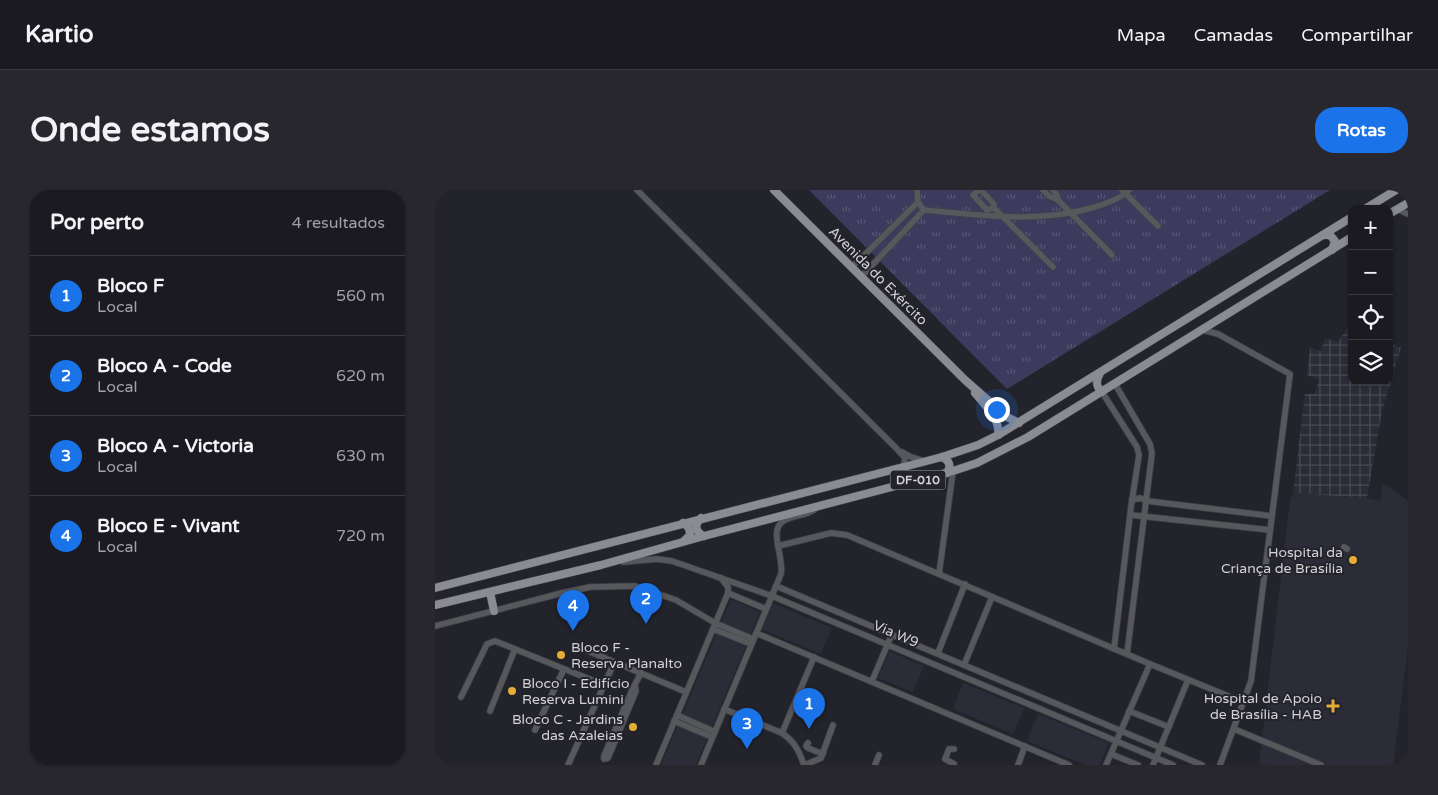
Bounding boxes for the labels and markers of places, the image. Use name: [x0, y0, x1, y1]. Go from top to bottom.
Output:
place label: Hospital da Criança de Brasília: [1221, 544, 1343, 577]
marker: Hospital da Criança de Brasília: [1347, 554, 1359, 566]
pin: 2: [630, 583, 662, 624]
pin: 4: [557, 590, 589, 631]
place label: Bloco F - Reserva Planalto: [571, 639, 682, 672]
marker: Bloco F - Reserva Planalto: [555, 649, 567, 661]
place label: Bloco I - Edifício Reserva Lumini: [522, 675, 630, 708]
marker: Bloco I - Edifício Reserva Lumini: [506, 685, 518, 697]
pin: 1: [793, 688, 825, 729]
place label: Hospital de Apoio de Brasília - HAB: [1204, 690, 1322, 723]
marker: Hospital de Apoio de Brasília - HAB: [1326, 699, 1340, 713]
pin: 3: [731, 708, 763, 749]
place label: Bloco C - Jardins das Azaleias: [512, 711, 623, 744]
marker: Bloco C - Jardins das Azaleias: [627, 721, 639, 733]

